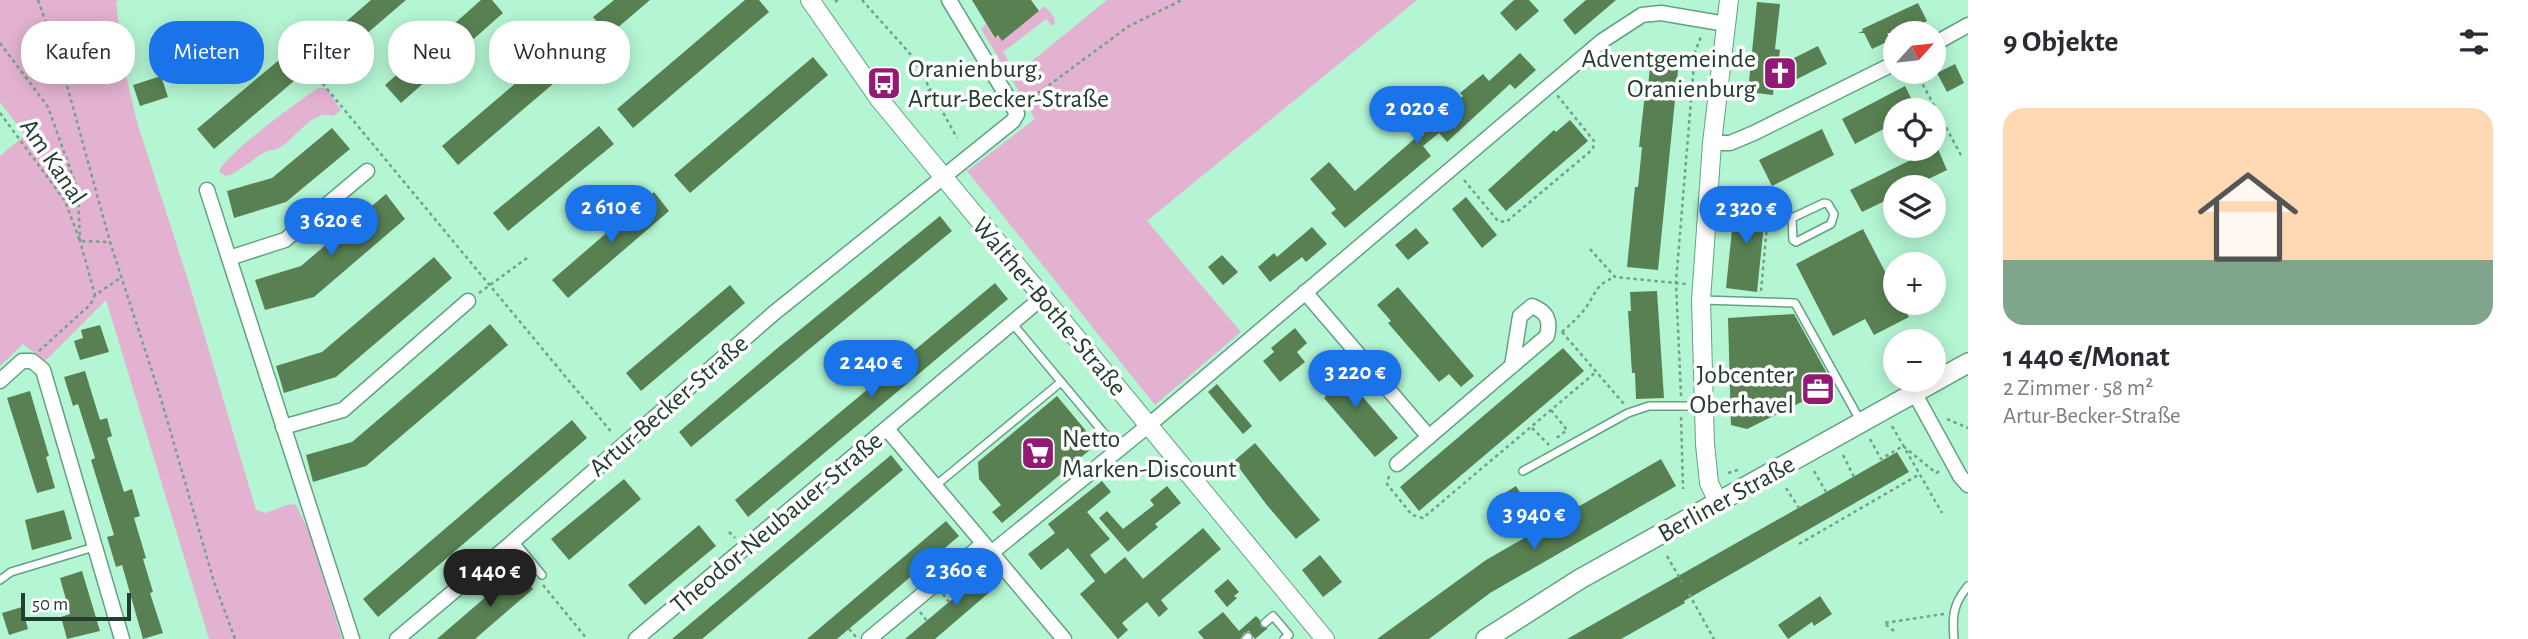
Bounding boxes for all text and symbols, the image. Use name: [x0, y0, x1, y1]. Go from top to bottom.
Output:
chip: Kaufen: [21, 21, 135, 84]
chip: Mieten: [149, 21, 264, 84]
chip: Filter: [278, 21, 374, 84]
chip: Neu: [388, 21, 475, 84]
chip: Wohnung: [489, 21, 630, 84]
north arrow: [1883, 21, 1946, 84]
map controls: [1883, 21, 1946, 392]
icon: filters: [2455, 23, 2493, 61]
text: 9 Objekte: [2003, 27, 2119, 57]
place label: Adventgemeinde Oranienburg: [1582, 46, 1756, 102]
church icon: Adventgemeinde Oranienburg: [1761, 54, 1799, 92]
place label: Oranienburg, Artur-Becker-Straße: [908, 56, 1109, 112]
bus stop icon: Oranienburg, Artur-Becker-Straße: [865, 64, 903, 102]
pin: 2 020 €: [1352, 86, 1482, 146]
text: 2 020 €: [1385, 97, 1449, 120]
button: locate: [1883, 98, 1946, 161]
street label: Am Kanal: [15, 114, 91, 209]
icon: home: [2185, 154, 2311, 280]
button: layers: [1883, 175, 1946, 238]
pin: 2 610 €: [546, 186, 676, 245]
pin: 2 320 €: [1681, 187, 1811, 246]
text: 2 610 €: [581, 196, 641, 219]
text: 2 320 €: [1715, 197, 1777, 220]
pin: 3 620 €: [266, 198, 396, 258]
text: 3 620 €: [300, 209, 362, 232]
street label: Walther-Bothe-Straße: [967, 212, 1131, 401]
button: +: [1883, 252, 1946, 315]
button: −: [1883, 329, 1946, 392]
street label: Artur-Becker-Straße: [584, 330, 753, 481]
pin: 2 240 €: [806, 340, 936, 400]
text: 1 440 €/Monat: [2003, 342, 2170, 372]
pin: 3 220 €: [1290, 350, 1420, 410]
text: 2 240 €: [840, 351, 902, 374]
text: 3 220 €: [1324, 361, 1386, 384]
place label: Jobcenter Oberhavel: [1689, 362, 1795, 418]
office icon: Jobcenter Oberhavel: [1799, 370, 1837, 408]
text: 2 Zimmer · 58 m²: [2003, 377, 2153, 400]
text: Artur-Becker-Straße: [2003, 405, 2181, 428]
place label: Netto Marken-Discount: [1062, 426, 1237, 482]
street label: Theodor-Neubauer-Straße: [666, 427, 887, 619]
supermarket icon: Netto Marken-Discount: [1019, 434, 1057, 472]
street label: Berliner Straße: [1654, 451, 1799, 547]
pin: 3 940 €: [1469, 492, 1599, 552]
text: 3 940 €: [1503, 503, 1565, 526]
pin: 2 360 €: [891, 548, 1021, 608]
pin: 1 440 €: [425, 550, 555, 609]
text: 2 360 €: [925, 559, 987, 582]
text: 1 440 €: [459, 560, 521, 583]
scale bar: [21, 590, 131, 622]
text: 50 m: [32, 595, 68, 614]

